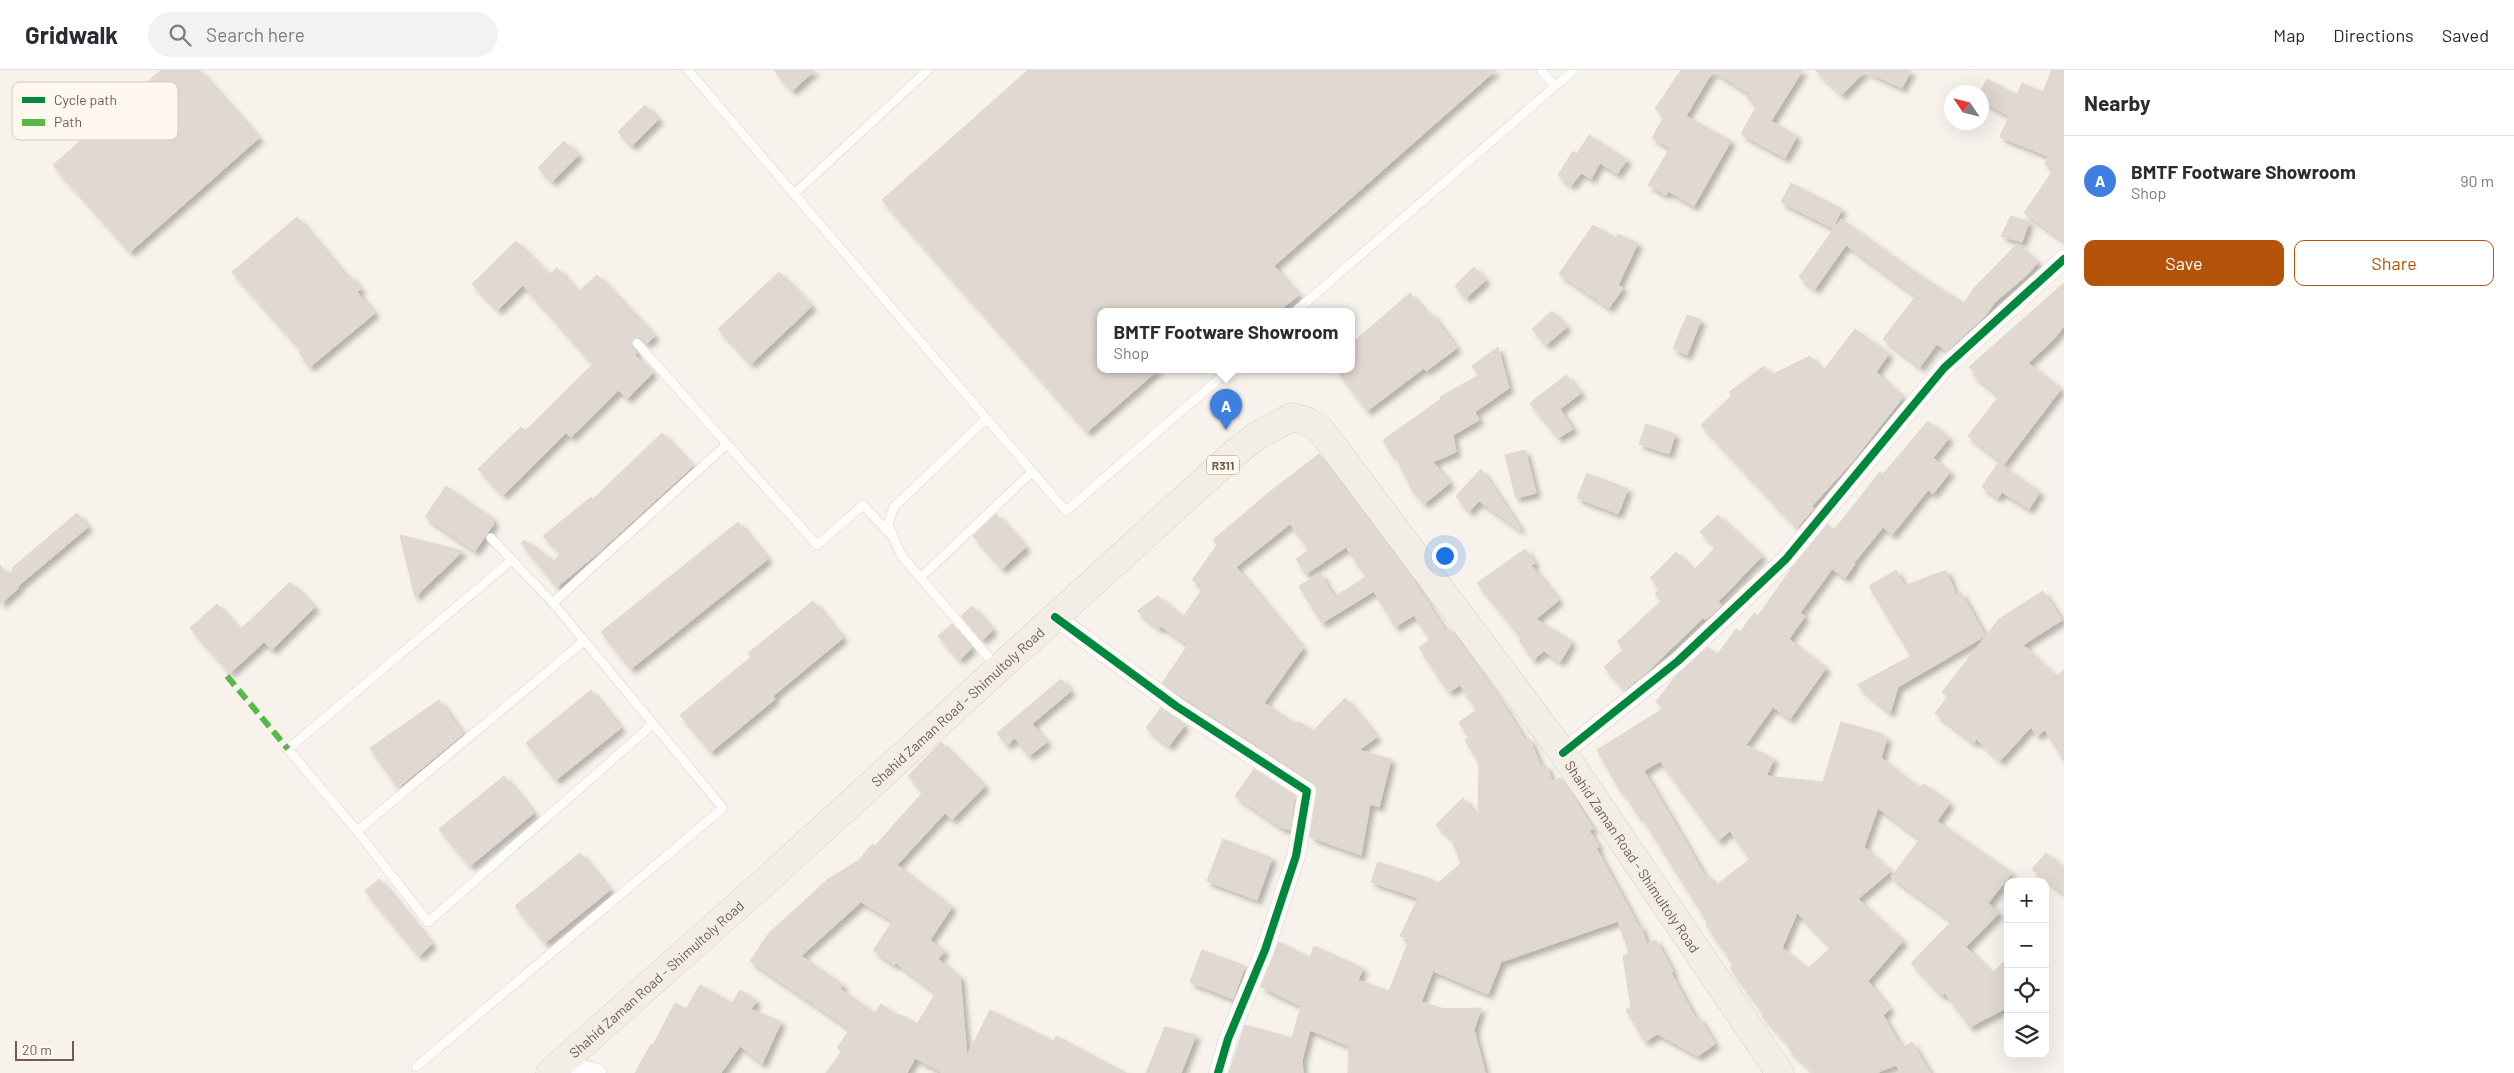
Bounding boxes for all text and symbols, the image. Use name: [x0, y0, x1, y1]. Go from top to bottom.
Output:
search box: [148, 12, 498, 57]
text: Gridwalk: [25, 20, 118, 49]
icon: search: [166, 21, 194, 49]
text: Search here: [206, 23, 305, 46]
text: Map: [2273, 24, 2305, 46]
text: Directions: [2333, 24, 2414, 46]
text: Saved: [2442, 24, 2489, 46]
legend: [12, 82, 178, 140]
north arrow: [1944, 85, 1989, 130]
text: Nearby: [2084, 90, 2150, 115]
text: Cycle path: [54, 91, 117, 108]
text: Path: [54, 113, 82, 130]
text: BMTF Footware Showroom: [2131, 160, 2356, 183]
text: A: [2095, 171, 2105, 190]
text: 90 m: [2460, 171, 2494, 190]
text: Shop: [2131, 183, 2166, 202]
button: Save: [2084, 240, 2284, 286]
button: Share: [2294, 240, 2494, 286]
popup: [1097, 308, 1355, 373]
text: BMTF Footware Showroom: [1114, 320, 1338, 343]
text: Shop: [1114, 343, 1149, 362]
pin: A: [1210, 389, 1242, 430]
road number: R311: [1207, 456, 1239, 474]
your location: [1432, 543, 1458, 569]
street label: Shahid Zaman Road - Shimultoly Road: [867, 623, 1047, 789]
street label: Shahid Zaman Road - Shimultoly Road: [1562, 757, 1704, 955]
map controls: [2004, 878, 2049, 1058]
button: +: [2004, 878, 2049, 923]
street label: Shahid Zaman Road - Shimultoly Road: [565, 896, 747, 1061]
button: −: [2004, 923, 2049, 968]
button: locate: [2004, 968, 2049, 1013]
button: layers: [2004, 1013, 2049, 1058]
scale bar: [15, 1038, 74, 1061]
text: 20 m: [22, 1041, 52, 1058]

